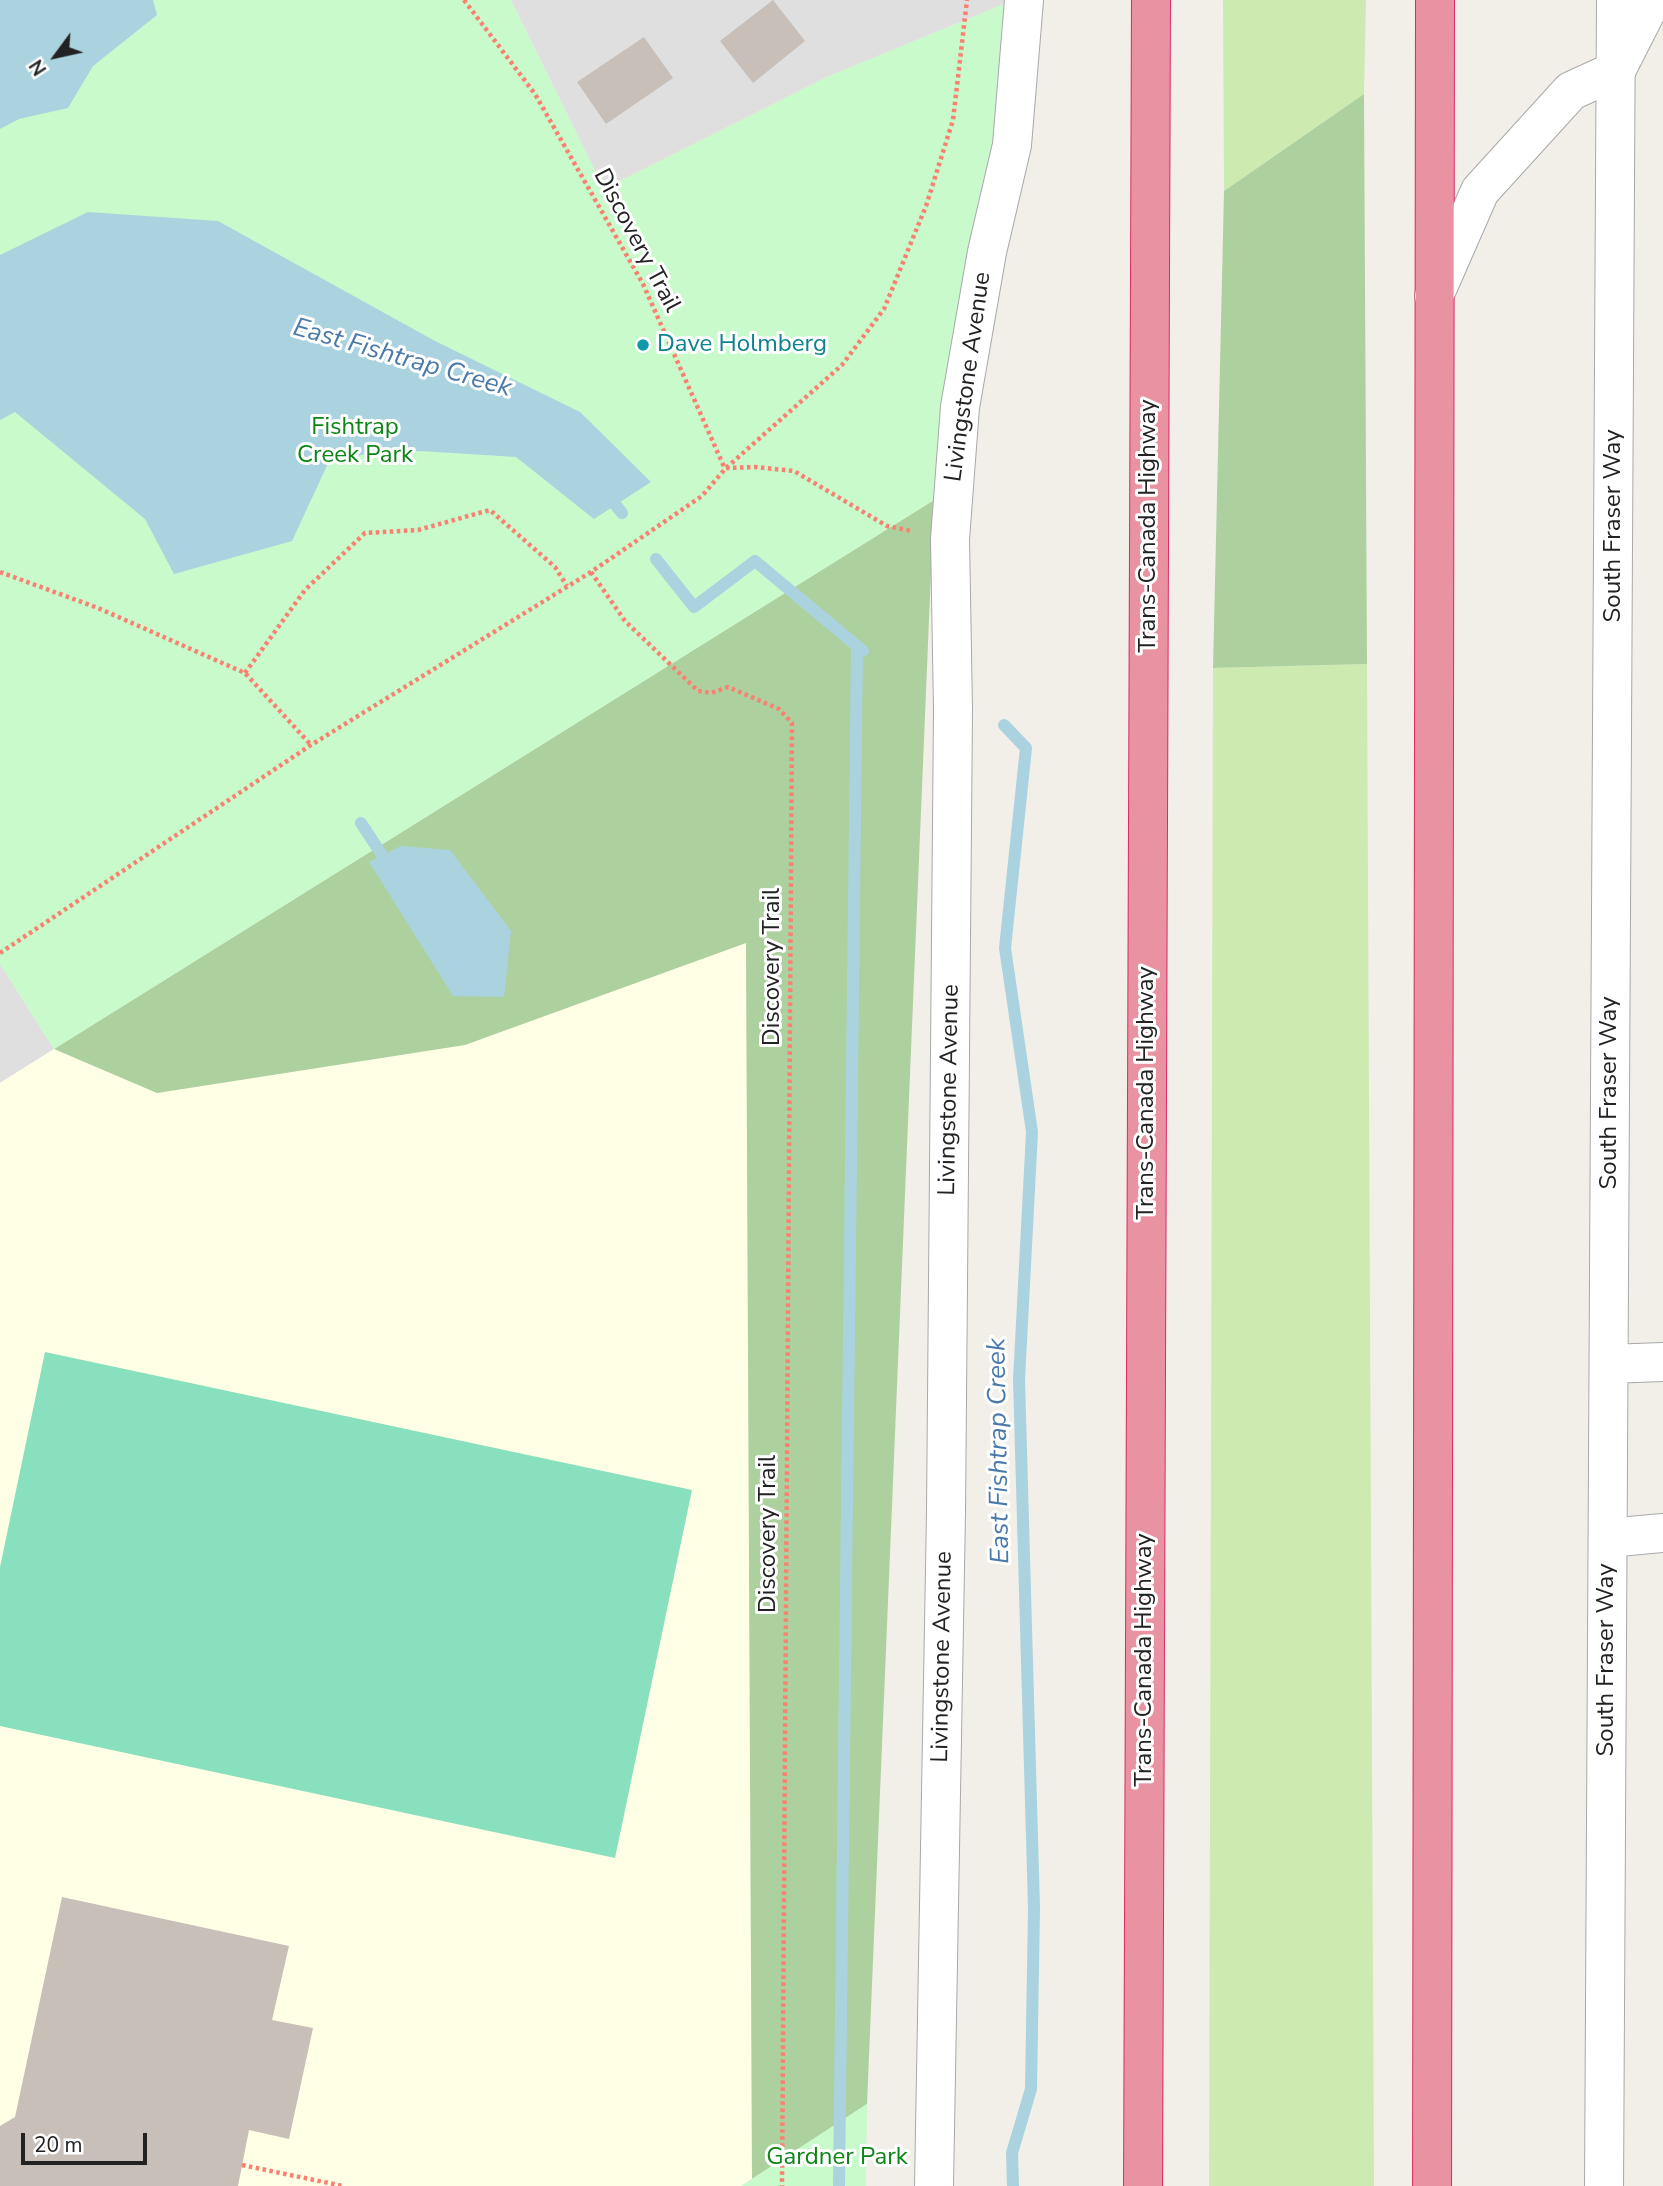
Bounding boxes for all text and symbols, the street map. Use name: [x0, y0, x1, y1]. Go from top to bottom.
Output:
north arrow: [21, 21, 91, 91]
text: N: [24, 54, 53, 80]
street label: Discovery Trail: [586, 164, 686, 318]
street label: Livingstone Avenue: [940, 270, 998, 484]
water label: East Fishtrap Creek: [289, 313, 515, 405]
place label: Dave Holmberg: [657, 331, 827, 359]
marker: Dave Holmberg: [635, 337, 651, 353]
street label: Trans-Canada Highway: [1135, 399, 1163, 653]
park label: Fishtrap Creek Park: [297, 414, 413, 470]
street label: South Fraser Way: [1600, 430, 1628, 622]
street label: Discovery Trail: [759, 888, 787, 1046]
street label: Trans-Canada Highway: [1133, 966, 1161, 1220]
street label: Livingstone Avenue: [934, 984, 966, 1196]
street label: South Fraser Way: [1596, 997, 1624, 1189]
water label: East Fishtrap Creek: [982, 1338, 1018, 1564]
street label: Discovery Trail: [755, 1455, 783, 1613]
street label: Trans-Canada Highway: [1131, 1533, 1159, 1787]
street label: Livingstone Avenue: [927, 1551, 959, 1763]
street label: South Fraser Way: [1593, 1564, 1621, 1756]
scale bar: [24, 2120, 150, 2164]
text: 20 m: [34, 2131, 83, 2159]
park label: Gardner Park: [766, 2144, 908, 2172]

